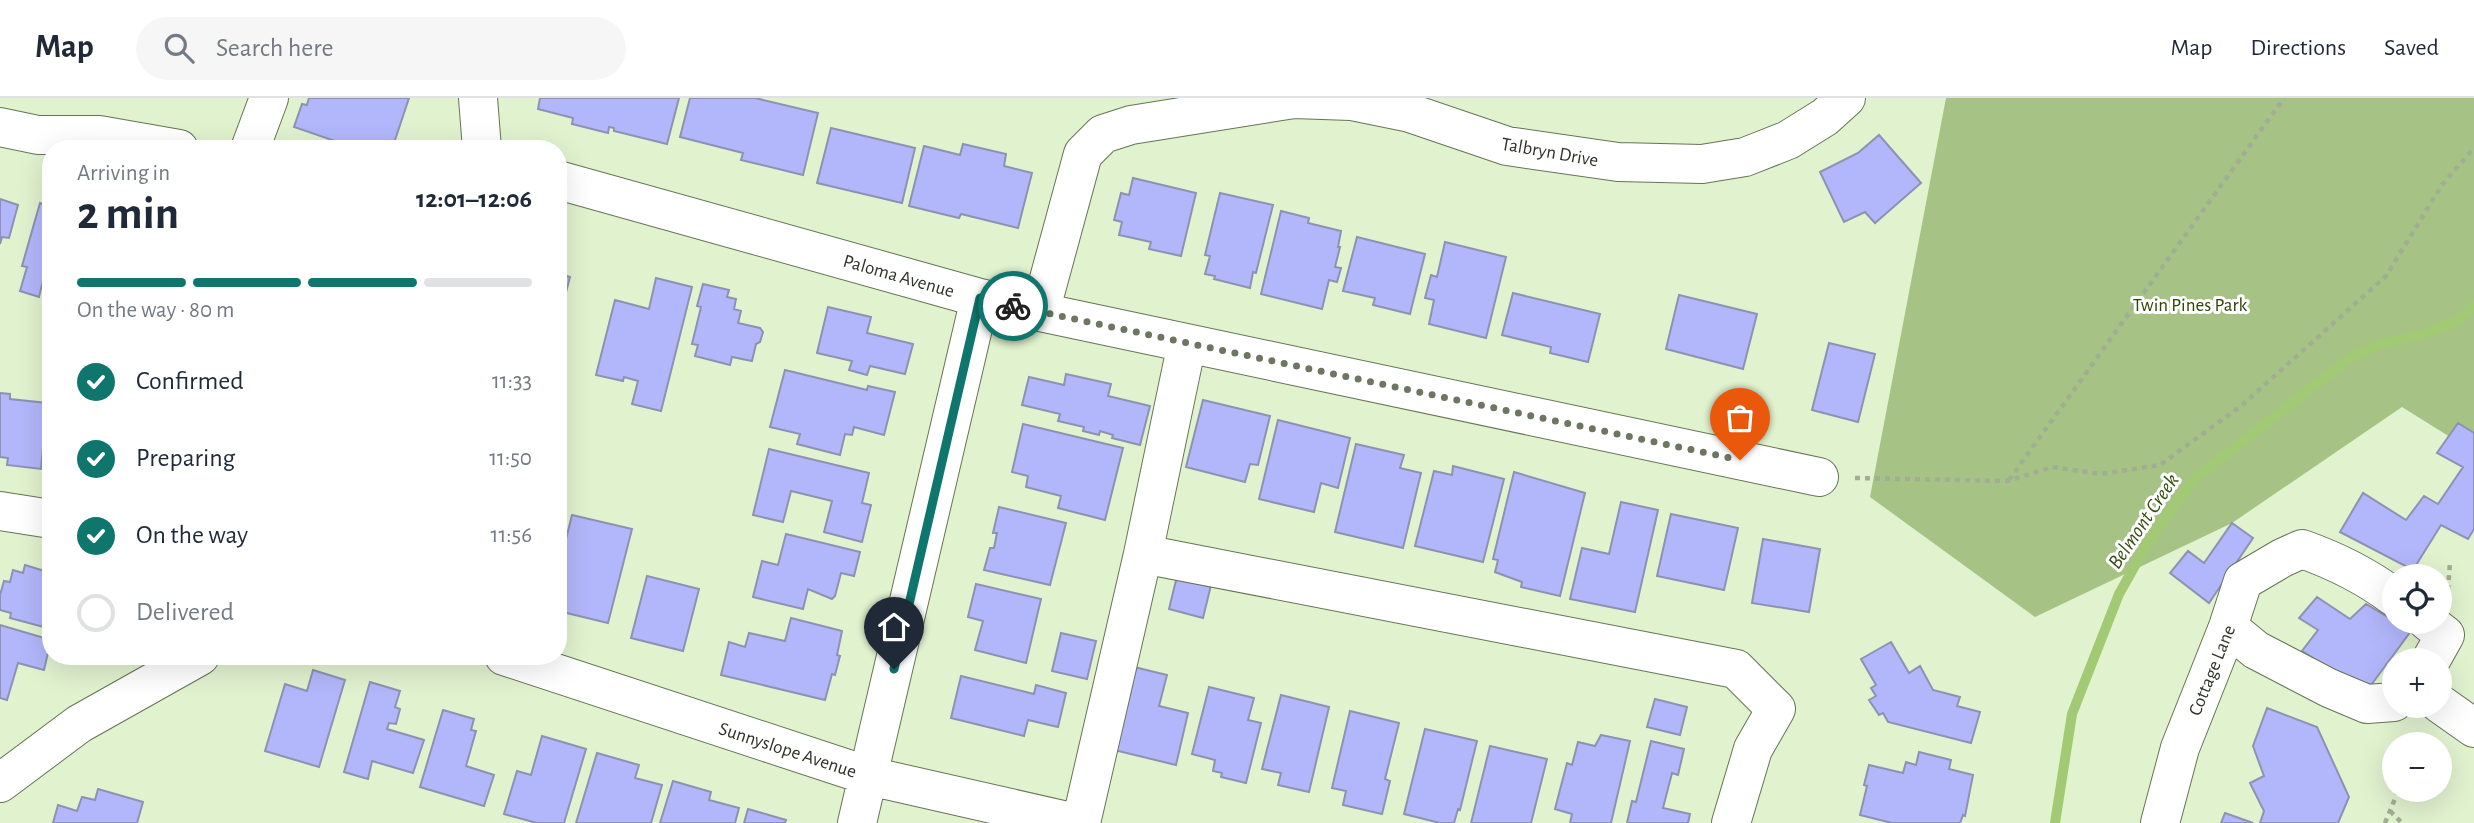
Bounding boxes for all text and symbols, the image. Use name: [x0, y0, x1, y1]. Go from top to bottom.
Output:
search box: [136, 17, 626, 80]
icon: search: [160, 29, 198, 67]
text: Map: [35, 31, 94, 64]
text: Search here: [216, 35, 334, 61]
text: Map: [2170, 36, 2212, 60]
text: Directions: [2250, 36, 2346, 60]
text: Saved: [2384, 36, 2439, 60]
street label: Talbryn Drive: [1500, 135, 1600, 170]
text: Arriving in: [77, 162, 170, 185]
text: 12:01–12:06: [416, 186, 532, 212]
text: 2 min: [77, 191, 179, 237]
street label: Paloma Avenue: [841, 252, 956, 301]
courier: [978, 271, 1048, 341]
icon: bike: [994, 287, 1032, 325]
park label: Twin Pines Park: [2133, 296, 2248, 315]
text: On the way · 80 m: [77, 299, 234, 322]
icon: check: [77, 363, 115, 401]
text: Confirmed: [136, 368, 244, 394]
text: 11:33: [492, 370, 532, 393]
pin: [1710, 388, 1770, 460]
icon: bag: [1721, 399, 1759, 437]
icon: check: [77, 440, 115, 478]
text: Preparing: [136, 445, 235, 471]
text: 11:50: [489, 447, 532, 470]
water label: Belmont Creek: [2104, 470, 2183, 573]
icon: check: [77, 517, 115, 555]
text: On the way: [136, 522, 248, 548]
text: 11:56: [490, 524, 532, 547]
map controls: [2382, 564, 2452, 802]
button: locate: [2382, 564, 2452, 634]
pin: [864, 597, 924, 669]
text: Delivered: [136, 599, 234, 625]
icon: home: [875, 608, 913, 646]
street label: Cottage Lane: [2186, 623, 2239, 719]
button: +: [2382, 648, 2452, 718]
street label: Sunnyslope Avenue: [716, 719, 859, 782]
button: −: [2382, 732, 2452, 802]

